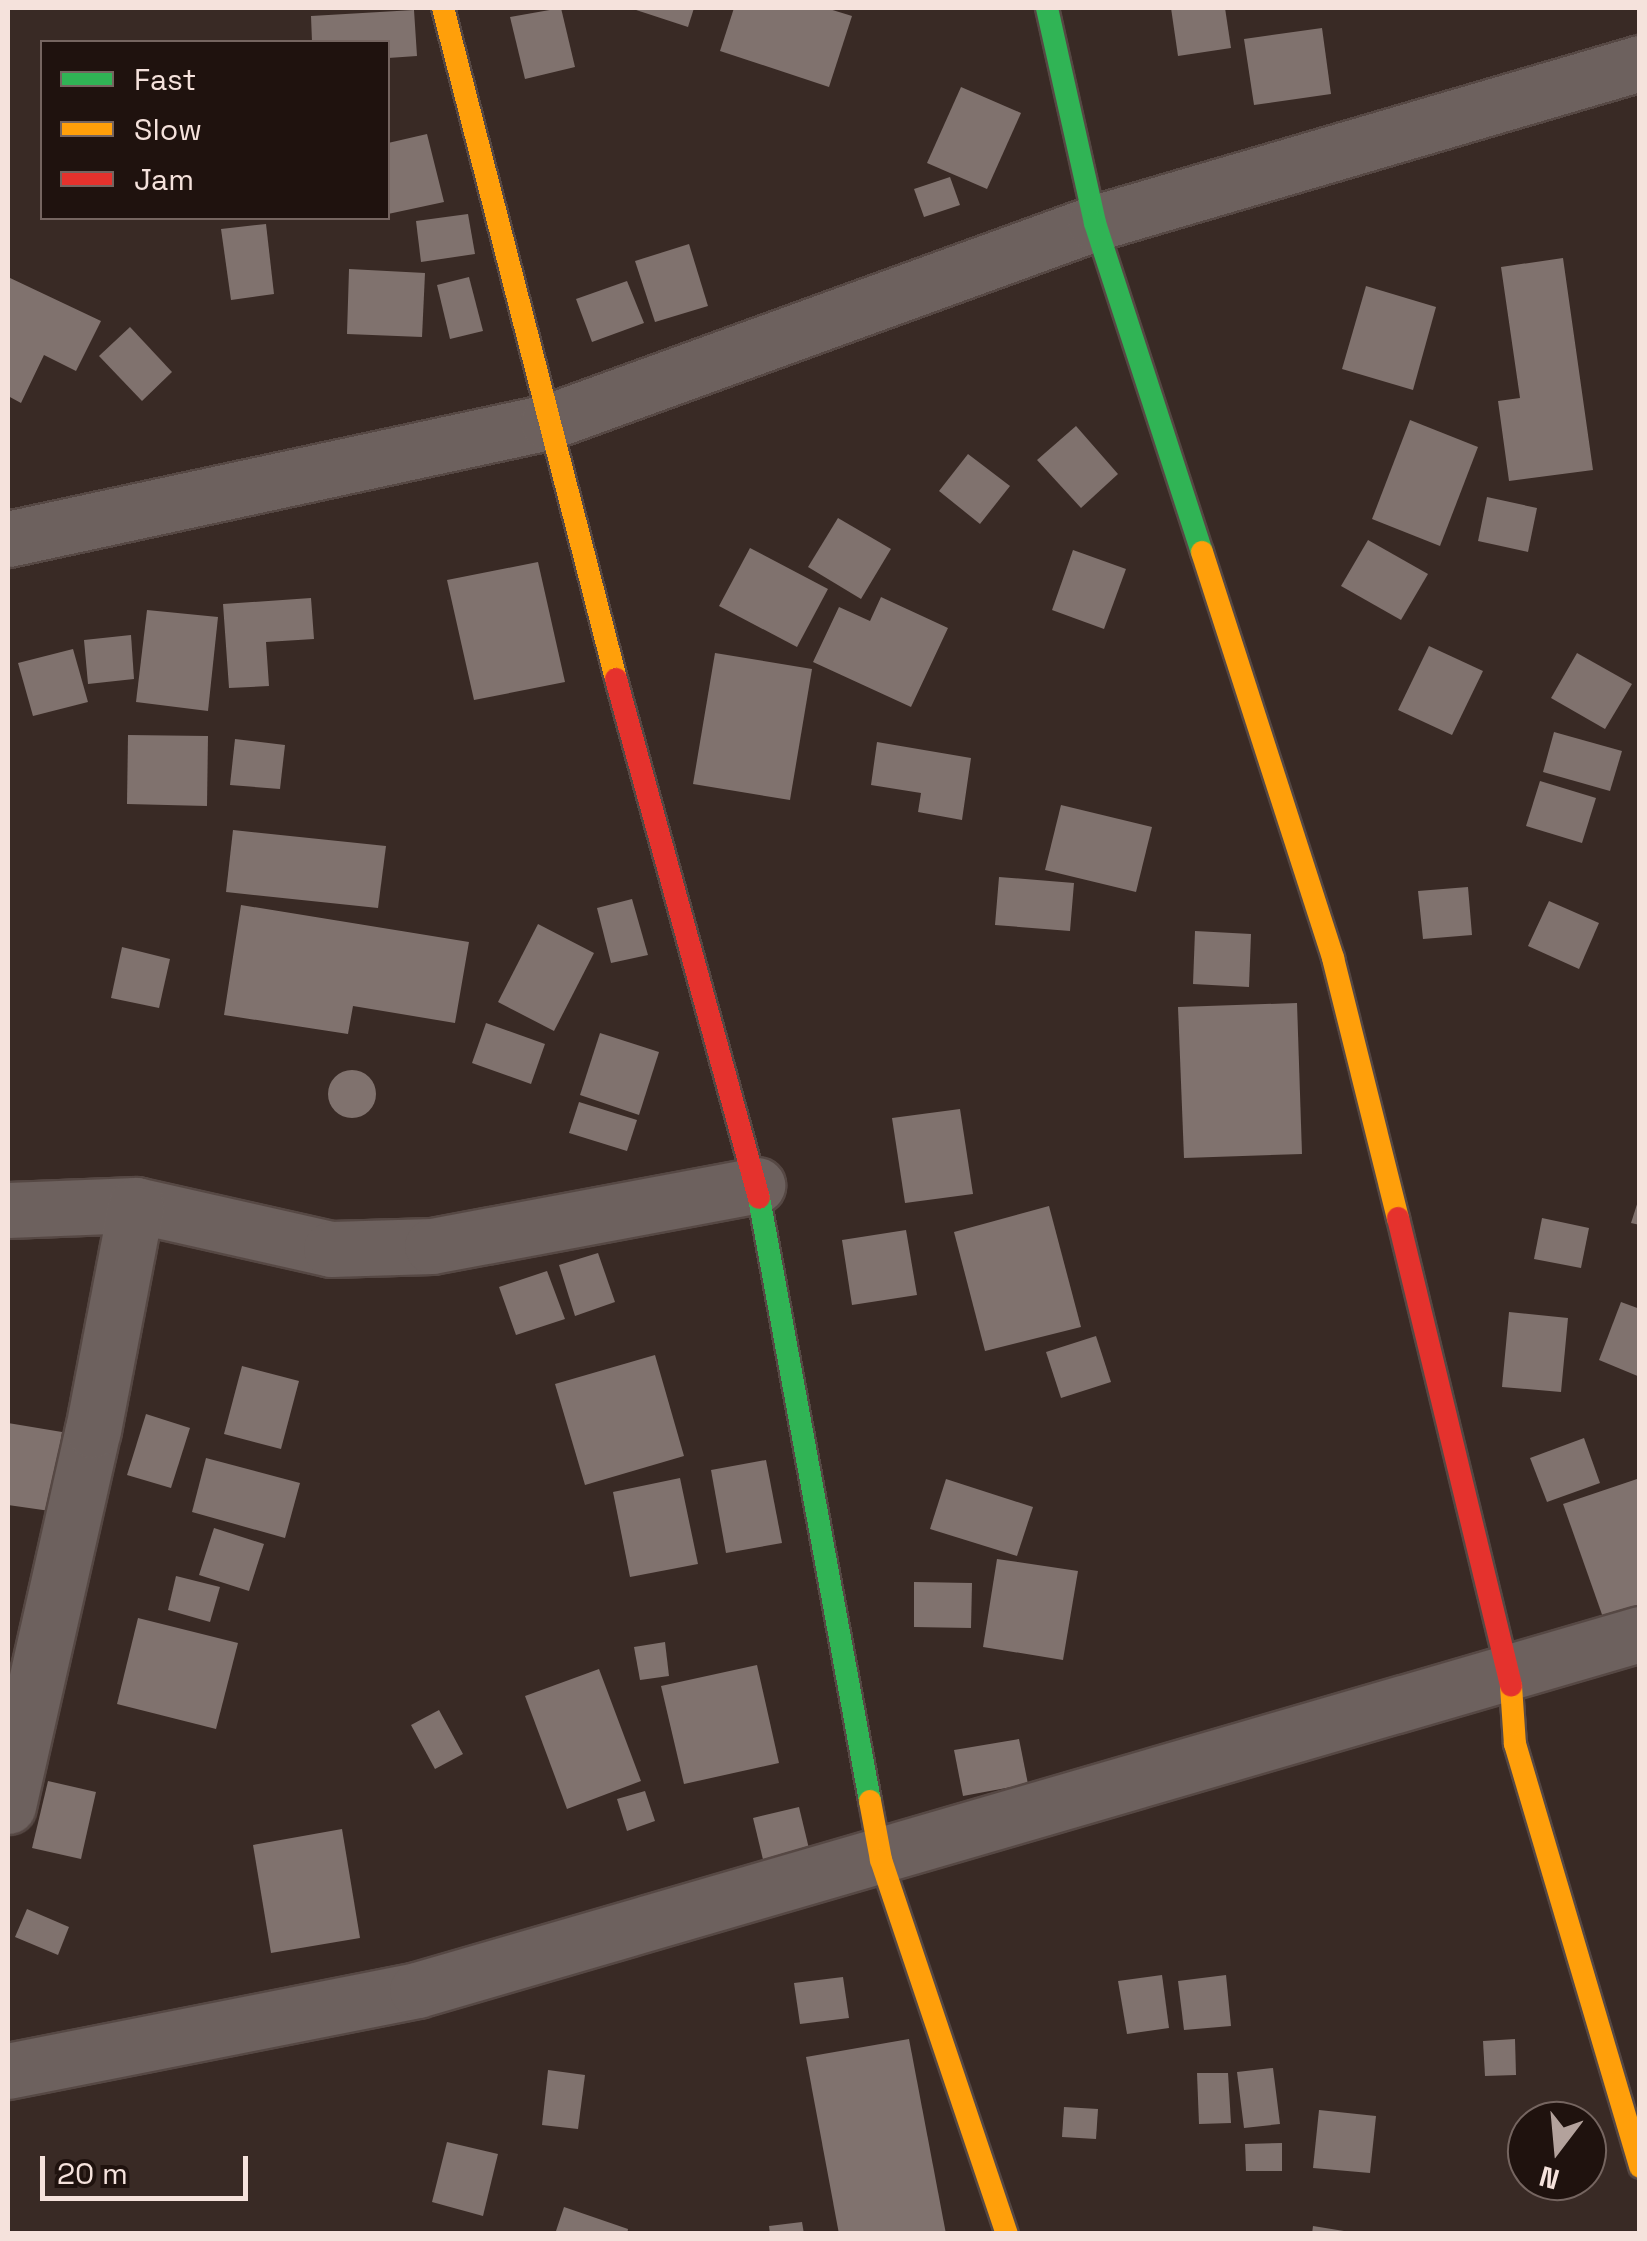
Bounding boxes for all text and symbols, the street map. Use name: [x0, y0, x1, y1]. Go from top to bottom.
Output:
legend: [40, 40, 390, 220]
text: Fast: [134, 60, 196, 99]
text: Slow: [134, 110, 202, 149]
text: Jam: [134, 160, 194, 199]
north arrow: [1507, 2101, 1607, 2201]
scale bar: [45, 2136, 252, 2198]
text: 20 m: [57, 2154, 128, 2193]
text: N: [1535, 2158, 1563, 2198]

